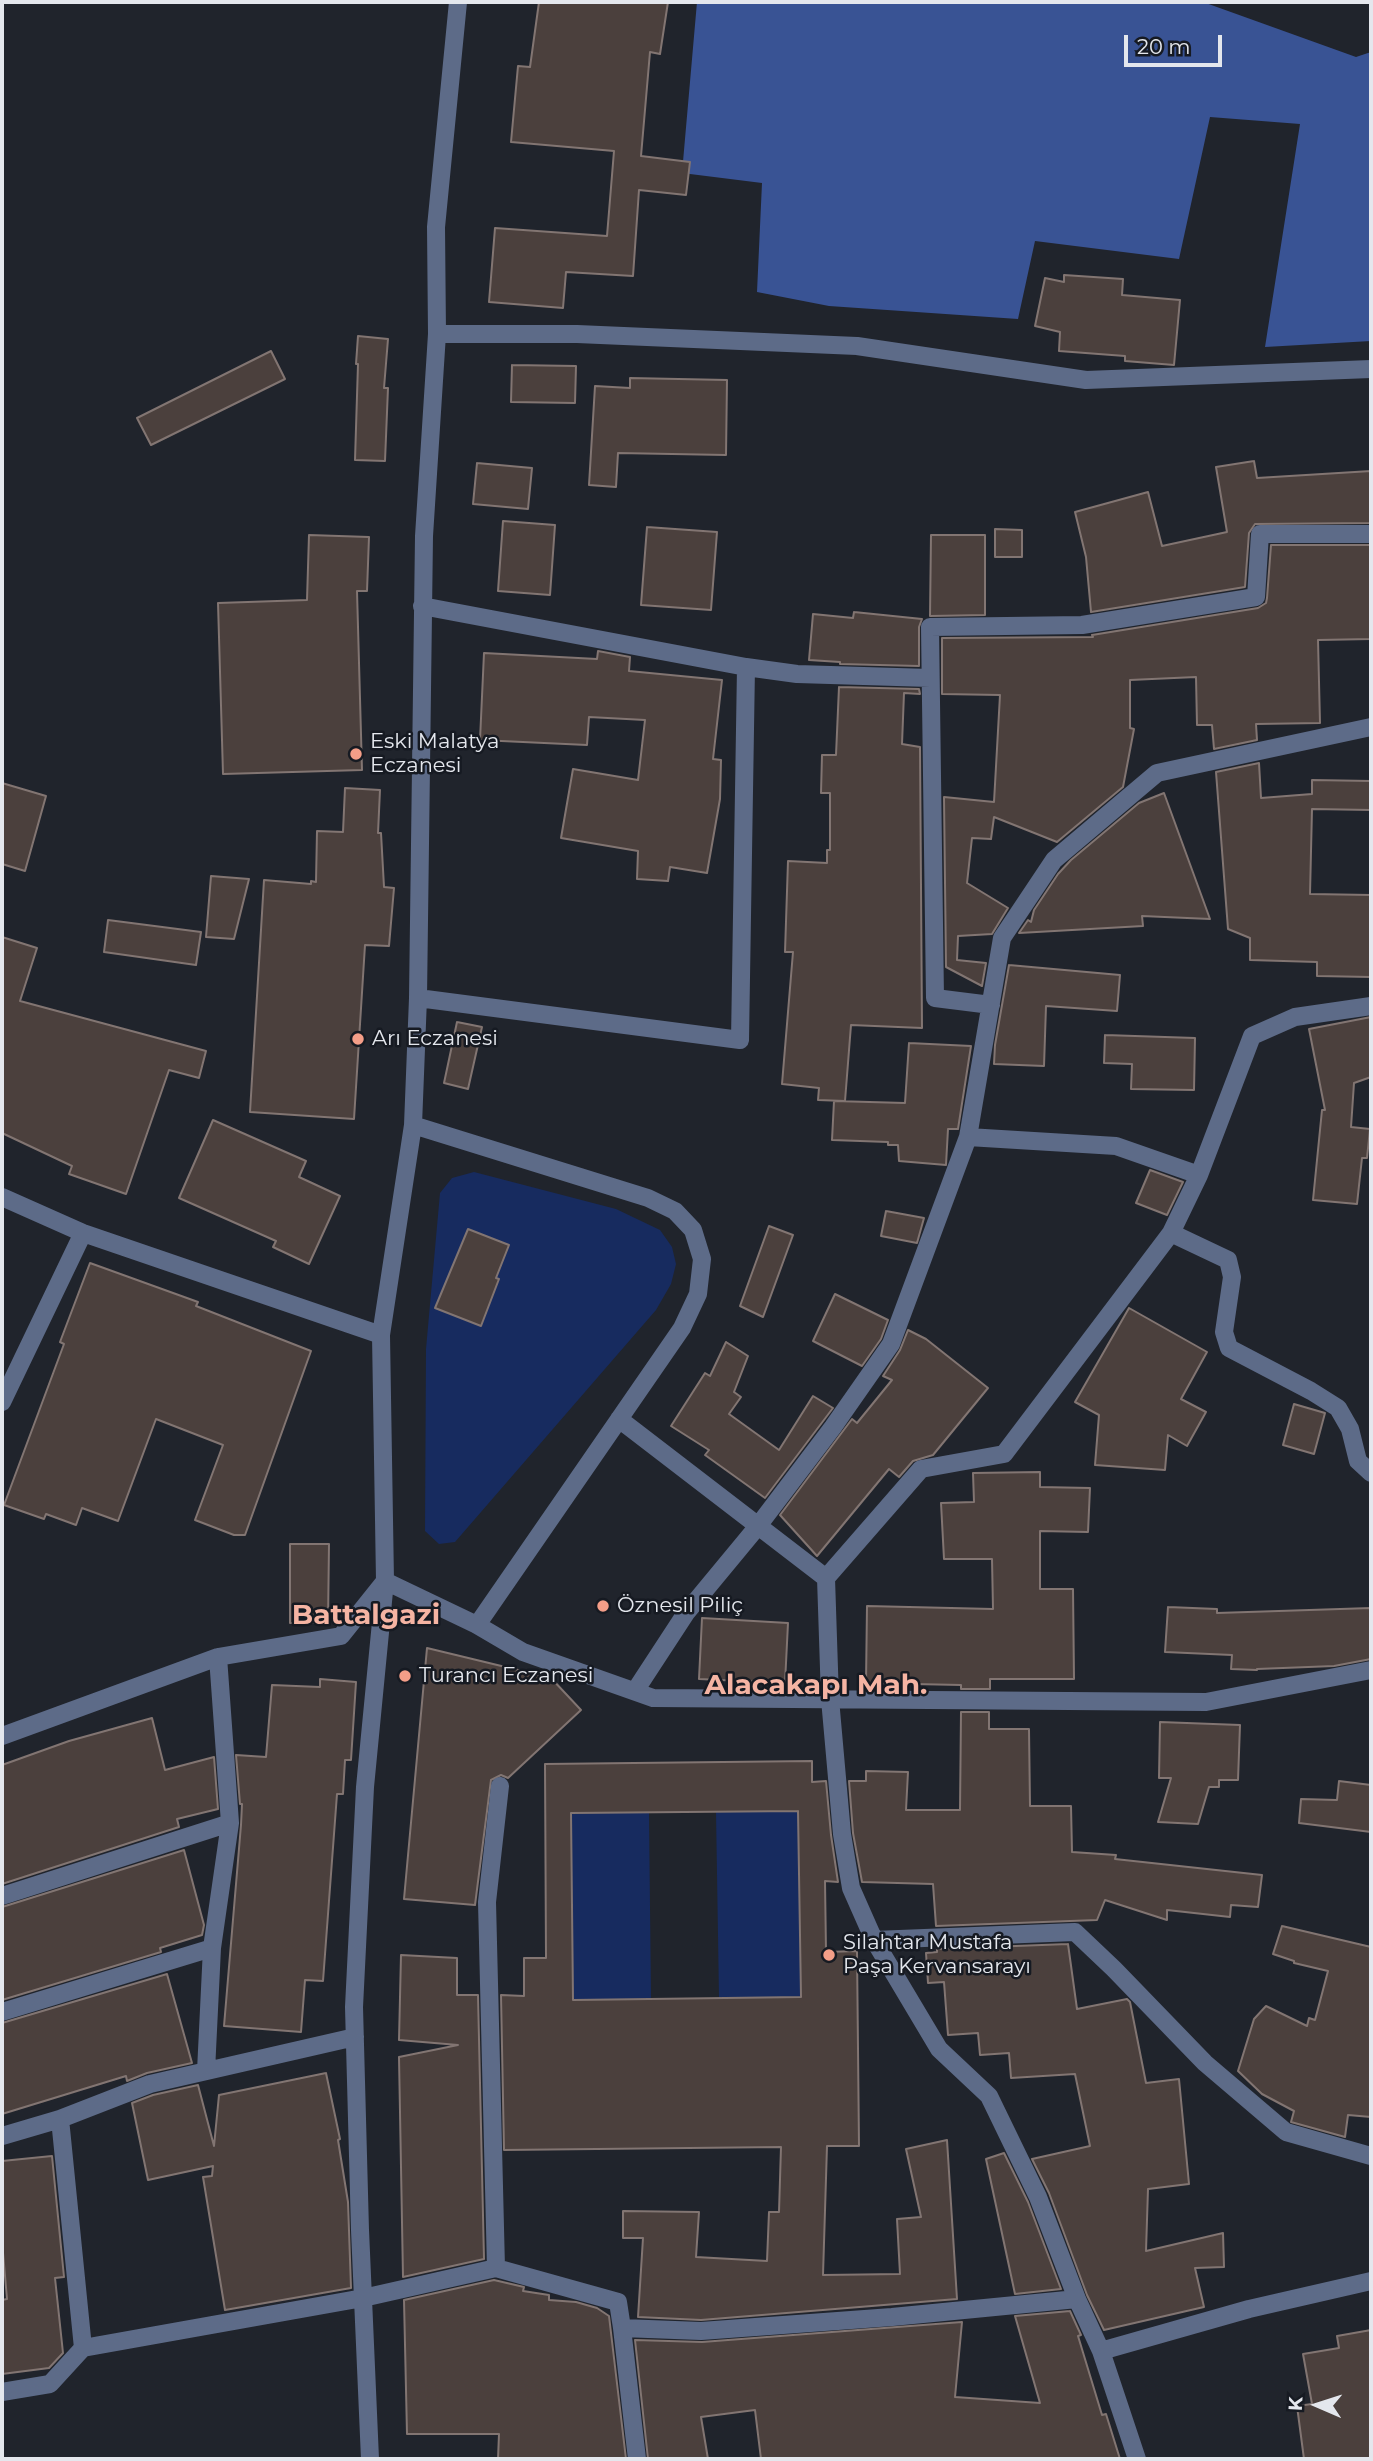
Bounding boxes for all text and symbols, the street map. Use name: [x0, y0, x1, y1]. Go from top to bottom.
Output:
scale bar: [1128, 21, 1226, 65]
text: 20 m: [1137, 34, 1191, 59]
place label: Eski Malatya Eczanesi: [370, 729, 499, 779]
marker: Eski Malatya Eczanesi: [348, 746, 364, 762]
place label: Arı Eczanesi: [372, 1026, 498, 1052]
marker: Arı Eczanesi: [350, 1031, 366, 1047]
place label: Öznesil Piliç: [617, 1593, 743, 1619]
marker: Öznesil Piliç: [595, 1598, 611, 1614]
district label: Battalgazi: [292, 1599, 440, 1633]
place label: Turancı Eczanesi: [419, 1663, 593, 1689]
marker: Turancı Eczanesi: [397, 1668, 413, 1684]
district label: Alacakapı Mah.: [705, 1669, 927, 1703]
place label: Silahtar Mustafa Paşa Kervansarayı: [843, 1930, 1031, 1980]
marker: Silahtar Mustafa Paşa Kervansarayı: [821, 1947, 837, 1963]
north arrow: [1282, 2370, 1352, 2440]
text: K: [1284, 2396, 1307, 2411]

